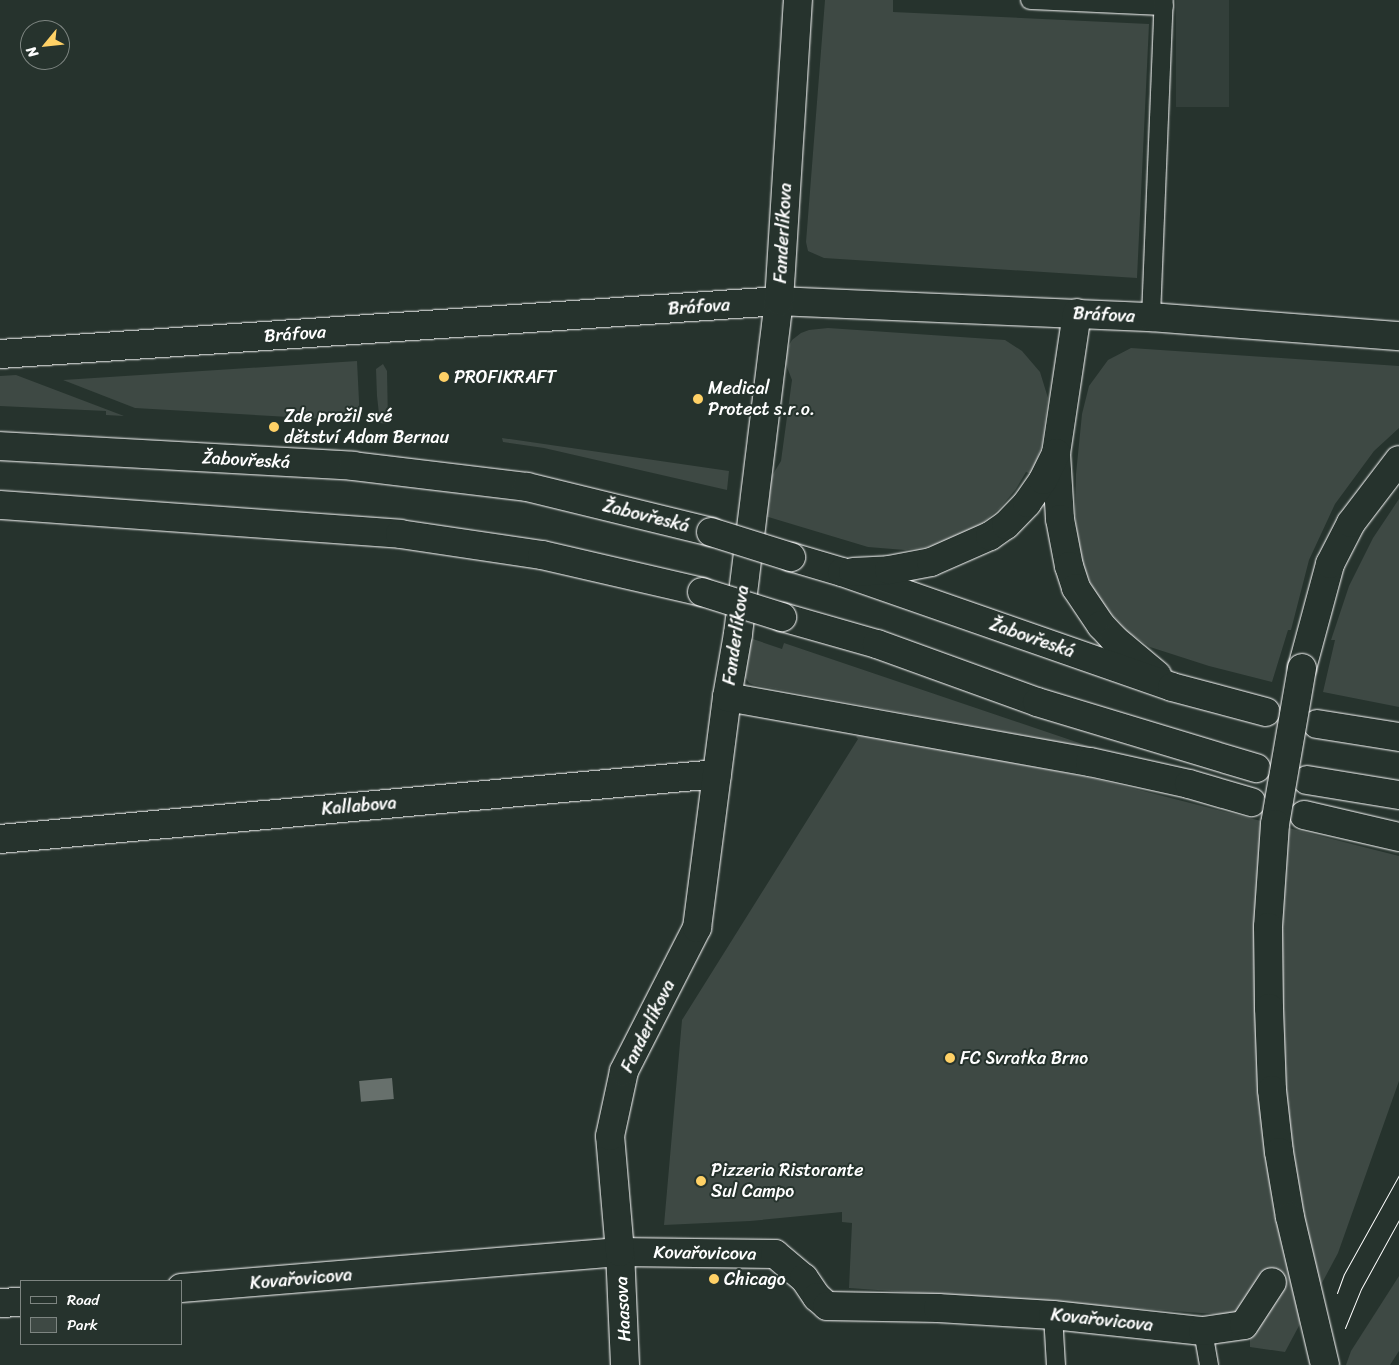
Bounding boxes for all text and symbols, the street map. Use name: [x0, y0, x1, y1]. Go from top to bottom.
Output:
north arrow: [20, 20, 70, 70]
text: N: [19, 42, 46, 62]
street label: Fanderlíkova: [770, 182, 796, 284]
street label: Bráfova: [667, 294, 731, 320]
street label: Bráfova: [1072, 303, 1136, 327]
street label: Bráfova: [263, 321, 327, 347]
place label: PROFIKRAFT: [454, 366, 556, 388]
marker: PROFIKRAFT: [438, 371, 450, 383]
place label: Medical Protect s.r.o.: [708, 378, 815, 420]
marker: Medical Protect s.r.o.: [692, 393, 704, 405]
place label: Zde prožil své dětství Adam Bernau: [284, 406, 449, 448]
marker: Zde prožil své dětství Adam Bernau: [268, 421, 280, 433]
street label: Žabovřeská: [201, 447, 291, 473]
street label: Žabovřeská: [601, 495, 691, 537]
street label: Fanderlíkova: [718, 584, 754, 686]
street label: Žabovřeská: [987, 613, 1077, 663]
street label: Kallabova: [321, 792, 397, 820]
street label: Fanderlíkova: [616, 976, 680, 1076]
place label: FC Svratka Brno: [960, 1047, 1090, 1069]
marker: FC Svratka Brno: [944, 1052, 956, 1064]
place label: Pizzeria Ristorante Sul Campo: [711, 1160, 864, 1202]
marker: Pizzeria Ristorante Sul Campo: [695, 1175, 707, 1187]
street label: Kovařovicova: [653, 1241, 757, 1265]
street label: Kovařovicova: [249, 1264, 353, 1294]
place label: Chicago: [724, 1268, 786, 1290]
marker: Chicago: [708, 1273, 720, 1285]
street label: Haasova: [611, 1276, 635, 1342]
legend: [20, 1280, 182, 1345]
text: Road: [67, 1287, 99, 1313]
street label: Kovařovicova: [1050, 1304, 1154, 1336]
text: Park: [67, 1312, 98, 1338]

